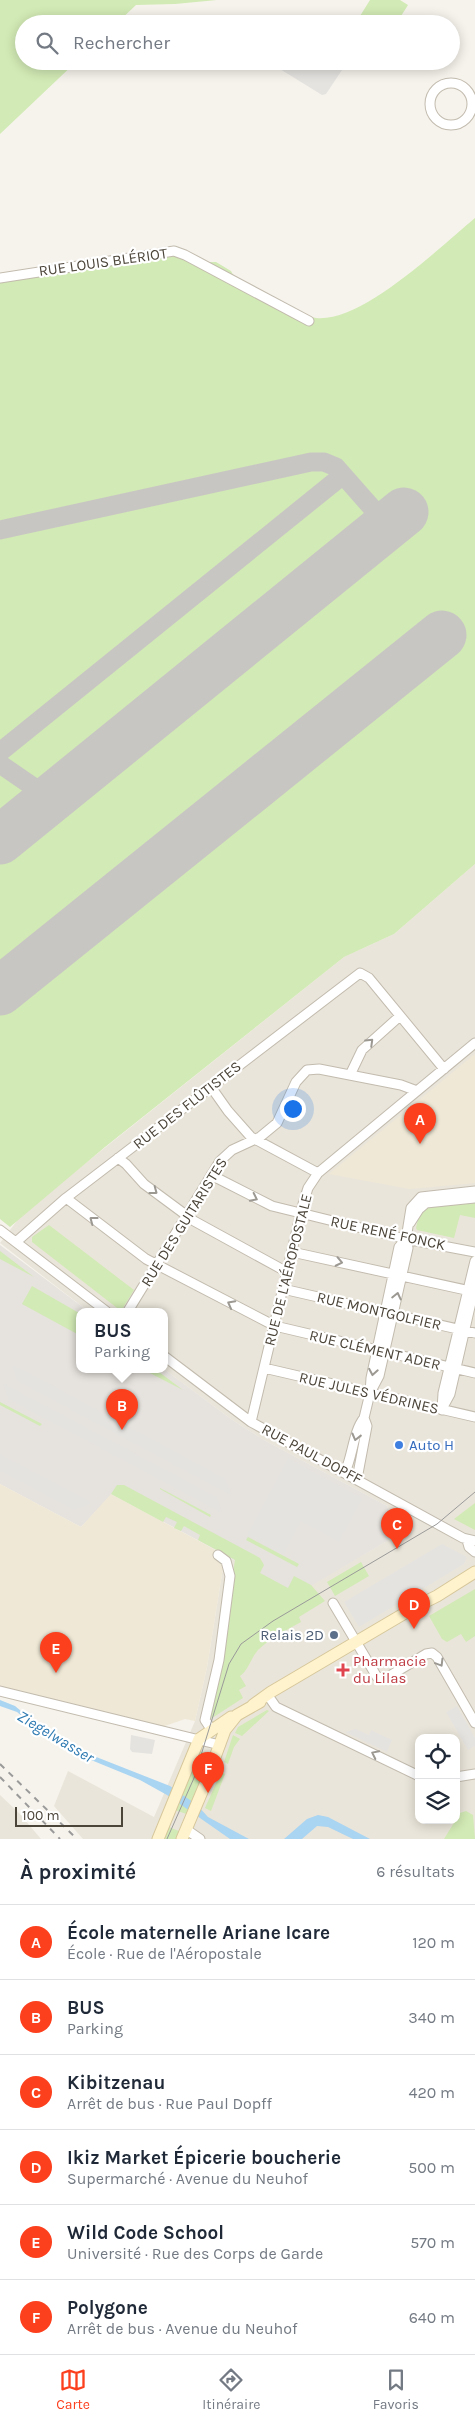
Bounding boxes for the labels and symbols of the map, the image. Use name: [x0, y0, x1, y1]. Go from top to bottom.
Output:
street label: RUE LOUIS BLÉRIOT: [38, 244, 169, 280]
one-way arrow: [365, 1039, 374, 1048]
street label: RUE DES FLÛTISTES: [129, 1057, 245, 1153]
your location: [280, 1096, 306, 1122]
pin: A: [404, 1103, 436, 1144]
street label: RUE DES GUITARISTES: [137, 1154, 231, 1290]
one-way arrow: [148, 1185, 158, 1194]
one-way arrow: [248, 1192, 257, 1202]
street label: RUE DE L'AÉROPOSTALE: [260, 1192, 316, 1348]
street label: RUE RENÉ FONCK: [329, 1212, 447, 1254]
one-way arrow: [89, 1217, 99, 1226]
one-way arrow: [335, 1256, 344, 1267]
street label: RUE MONTGOLFIER: [315, 1288, 443, 1334]
one-way arrow: [391, 1291, 402, 1300]
one-way arrow: [227, 1300, 236, 1310]
street label: RUE CLÉMENT ADER: [308, 1326, 442, 1374]
one-way arrow: [368, 1367, 378, 1376]
street label: RUE JULES VÉDRINES: [297, 1368, 441, 1418]
pin: B: [106, 1389, 138, 1430]
street label: RUE PAUL DOPFF: [259, 1420, 365, 1488]
one-way arrow: [351, 1432, 362, 1441]
place label: Auto H: [409, 1436, 454, 1454]
marker: Auto H: [393, 1439, 405, 1451]
pin: C: [381, 1508, 413, 1549]
pin: D: [398, 1588, 430, 1629]
place label: Relais 2D: [260, 1626, 324, 1644]
marker: Relais 2D: [328, 1629, 340, 1641]
pin: E: [40, 1632, 72, 1673]
place label: Pharmacie du Lilas: [353, 1652, 426, 1687]
one-way arrow: [434, 1657, 444, 1666]
marker: Pharmacie du Lilas: [337, 1664, 349, 1676]
water label: Ziegelwasser: [14, 1706, 98, 1767]
one-way arrow: [371, 1750, 380, 1761]
pin: F: [192, 1752, 224, 1793]
scale bar: [15, 1804, 122, 1827]

